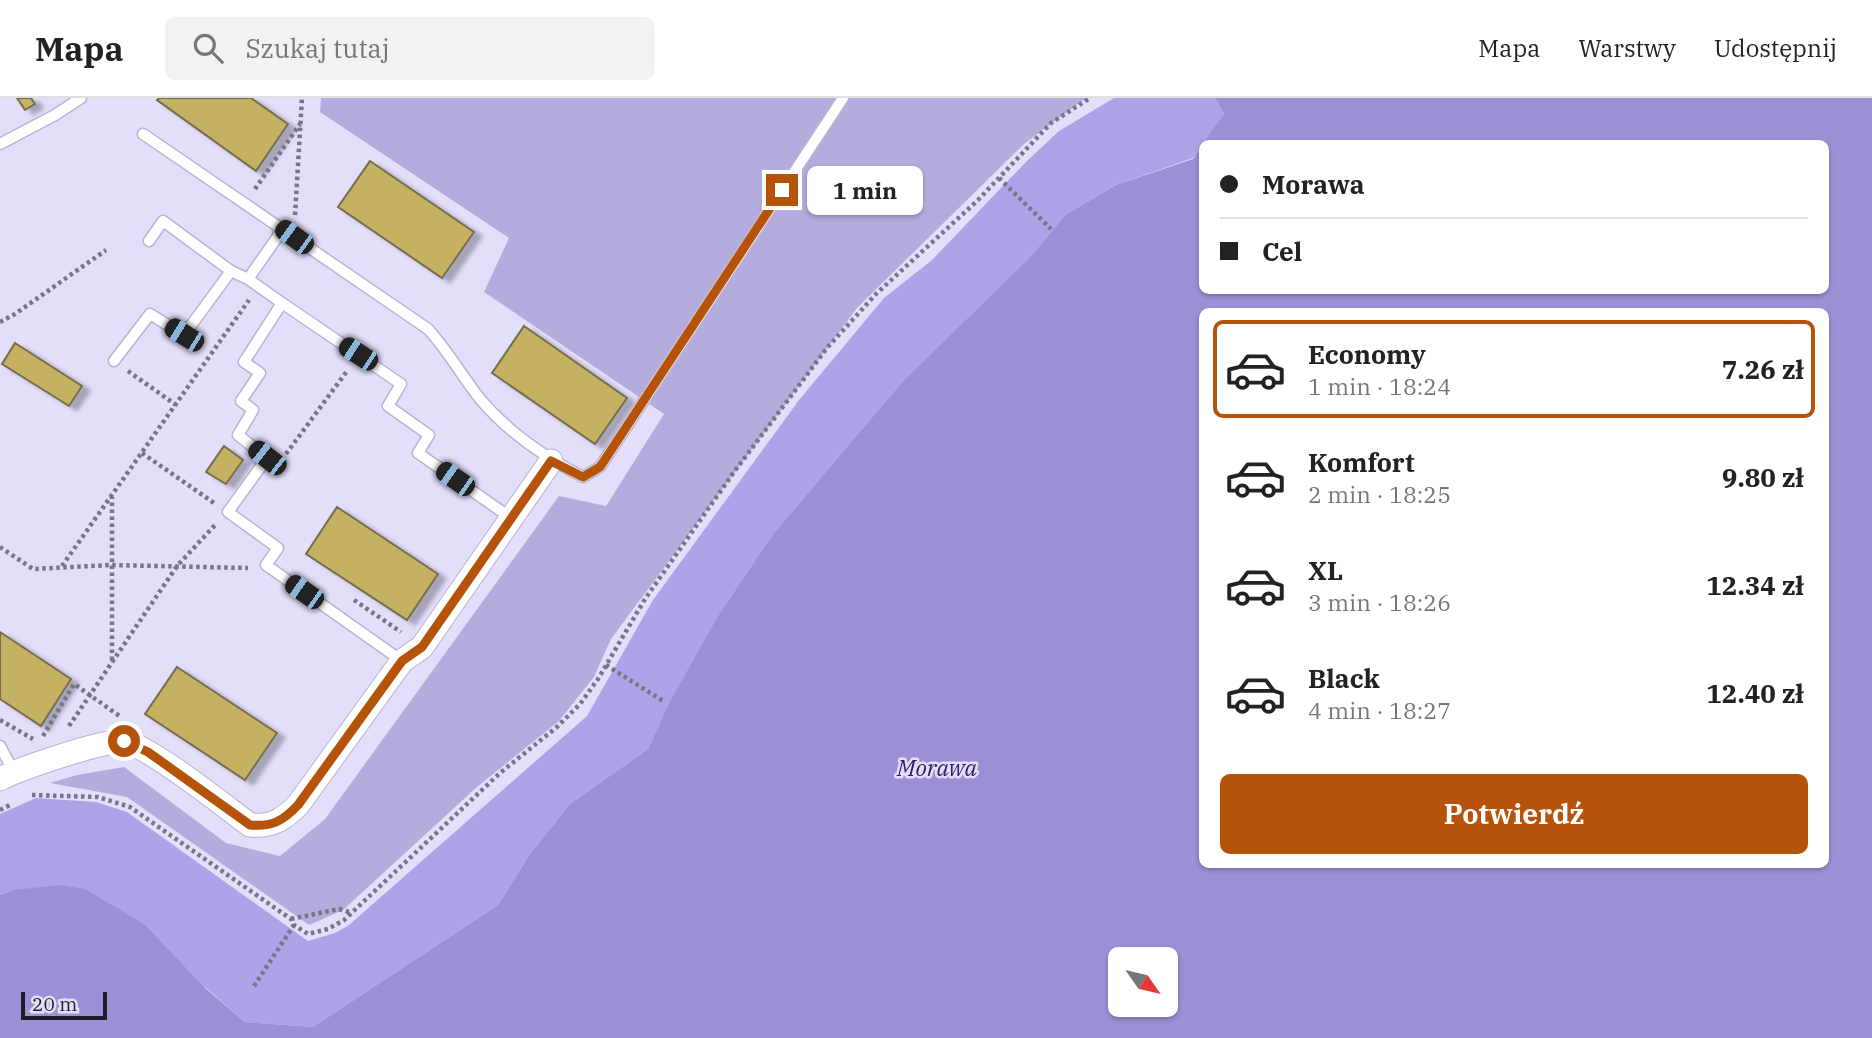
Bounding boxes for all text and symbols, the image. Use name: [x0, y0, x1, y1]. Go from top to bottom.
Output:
search box: [165, 17, 655, 80]
text: Mapa: [35, 27, 123, 70]
icon: search: [189, 29, 227, 67]
text: Szukaj tutaj: [245, 31, 390, 65]
text: Mapa: [1478, 32, 1540, 64]
text: Warstwy: [1578, 32, 1676, 64]
text: Udostępnij: [1714, 32, 1837, 64]
callout: 1 min: [806, 166, 922, 214]
text: Morawa: [1262, 167, 1365, 201]
route end: [766, 174, 798, 206]
text: 1 min: [833, 175, 897, 205]
car: [271, 216, 318, 258]
text: Cel: [1262, 234, 1302, 268]
car: [161, 315, 208, 355]
car: [335, 334, 382, 374]
text: Economy: [1308, 337, 1426, 371]
icon: car: [1224, 338, 1287, 401]
text: 7.26 zł: [1722, 352, 1804, 386]
text: 1 min · 18:24: [1308, 371, 1451, 401]
car: [244, 437, 291, 479]
text: Komfort: [1308, 445, 1415, 479]
icon: car: [1224, 446, 1287, 509]
car: [432, 458, 479, 500]
text: 9.80 zł: [1722, 460, 1804, 494]
text: 2 min · 18:25: [1308, 479, 1451, 509]
text: XL: [1308, 553, 1343, 587]
icon: car: [1224, 554, 1287, 617]
text: 12.34 zł: [1706, 568, 1804, 602]
car: [281, 571, 328, 613]
text: 3 min · 18:26: [1308, 587, 1451, 617]
text: Black: [1308, 661, 1380, 695]
icon: car: [1224, 662, 1287, 725]
text: 12.40 zł: [1706, 676, 1804, 710]
text: 4 min · 18:27: [1308, 695, 1451, 725]
route start: [108, 725, 140, 757]
water label: Morawa: [896, 752, 977, 782]
button: Potwierdź: [1220, 774, 1808, 854]
north arrow: [1108, 947, 1178, 1017]
map controls: [1108, 947, 1178, 1017]
scale bar: [21, 989, 107, 1021]
text: 20 m: [32, 992, 77, 1016]

